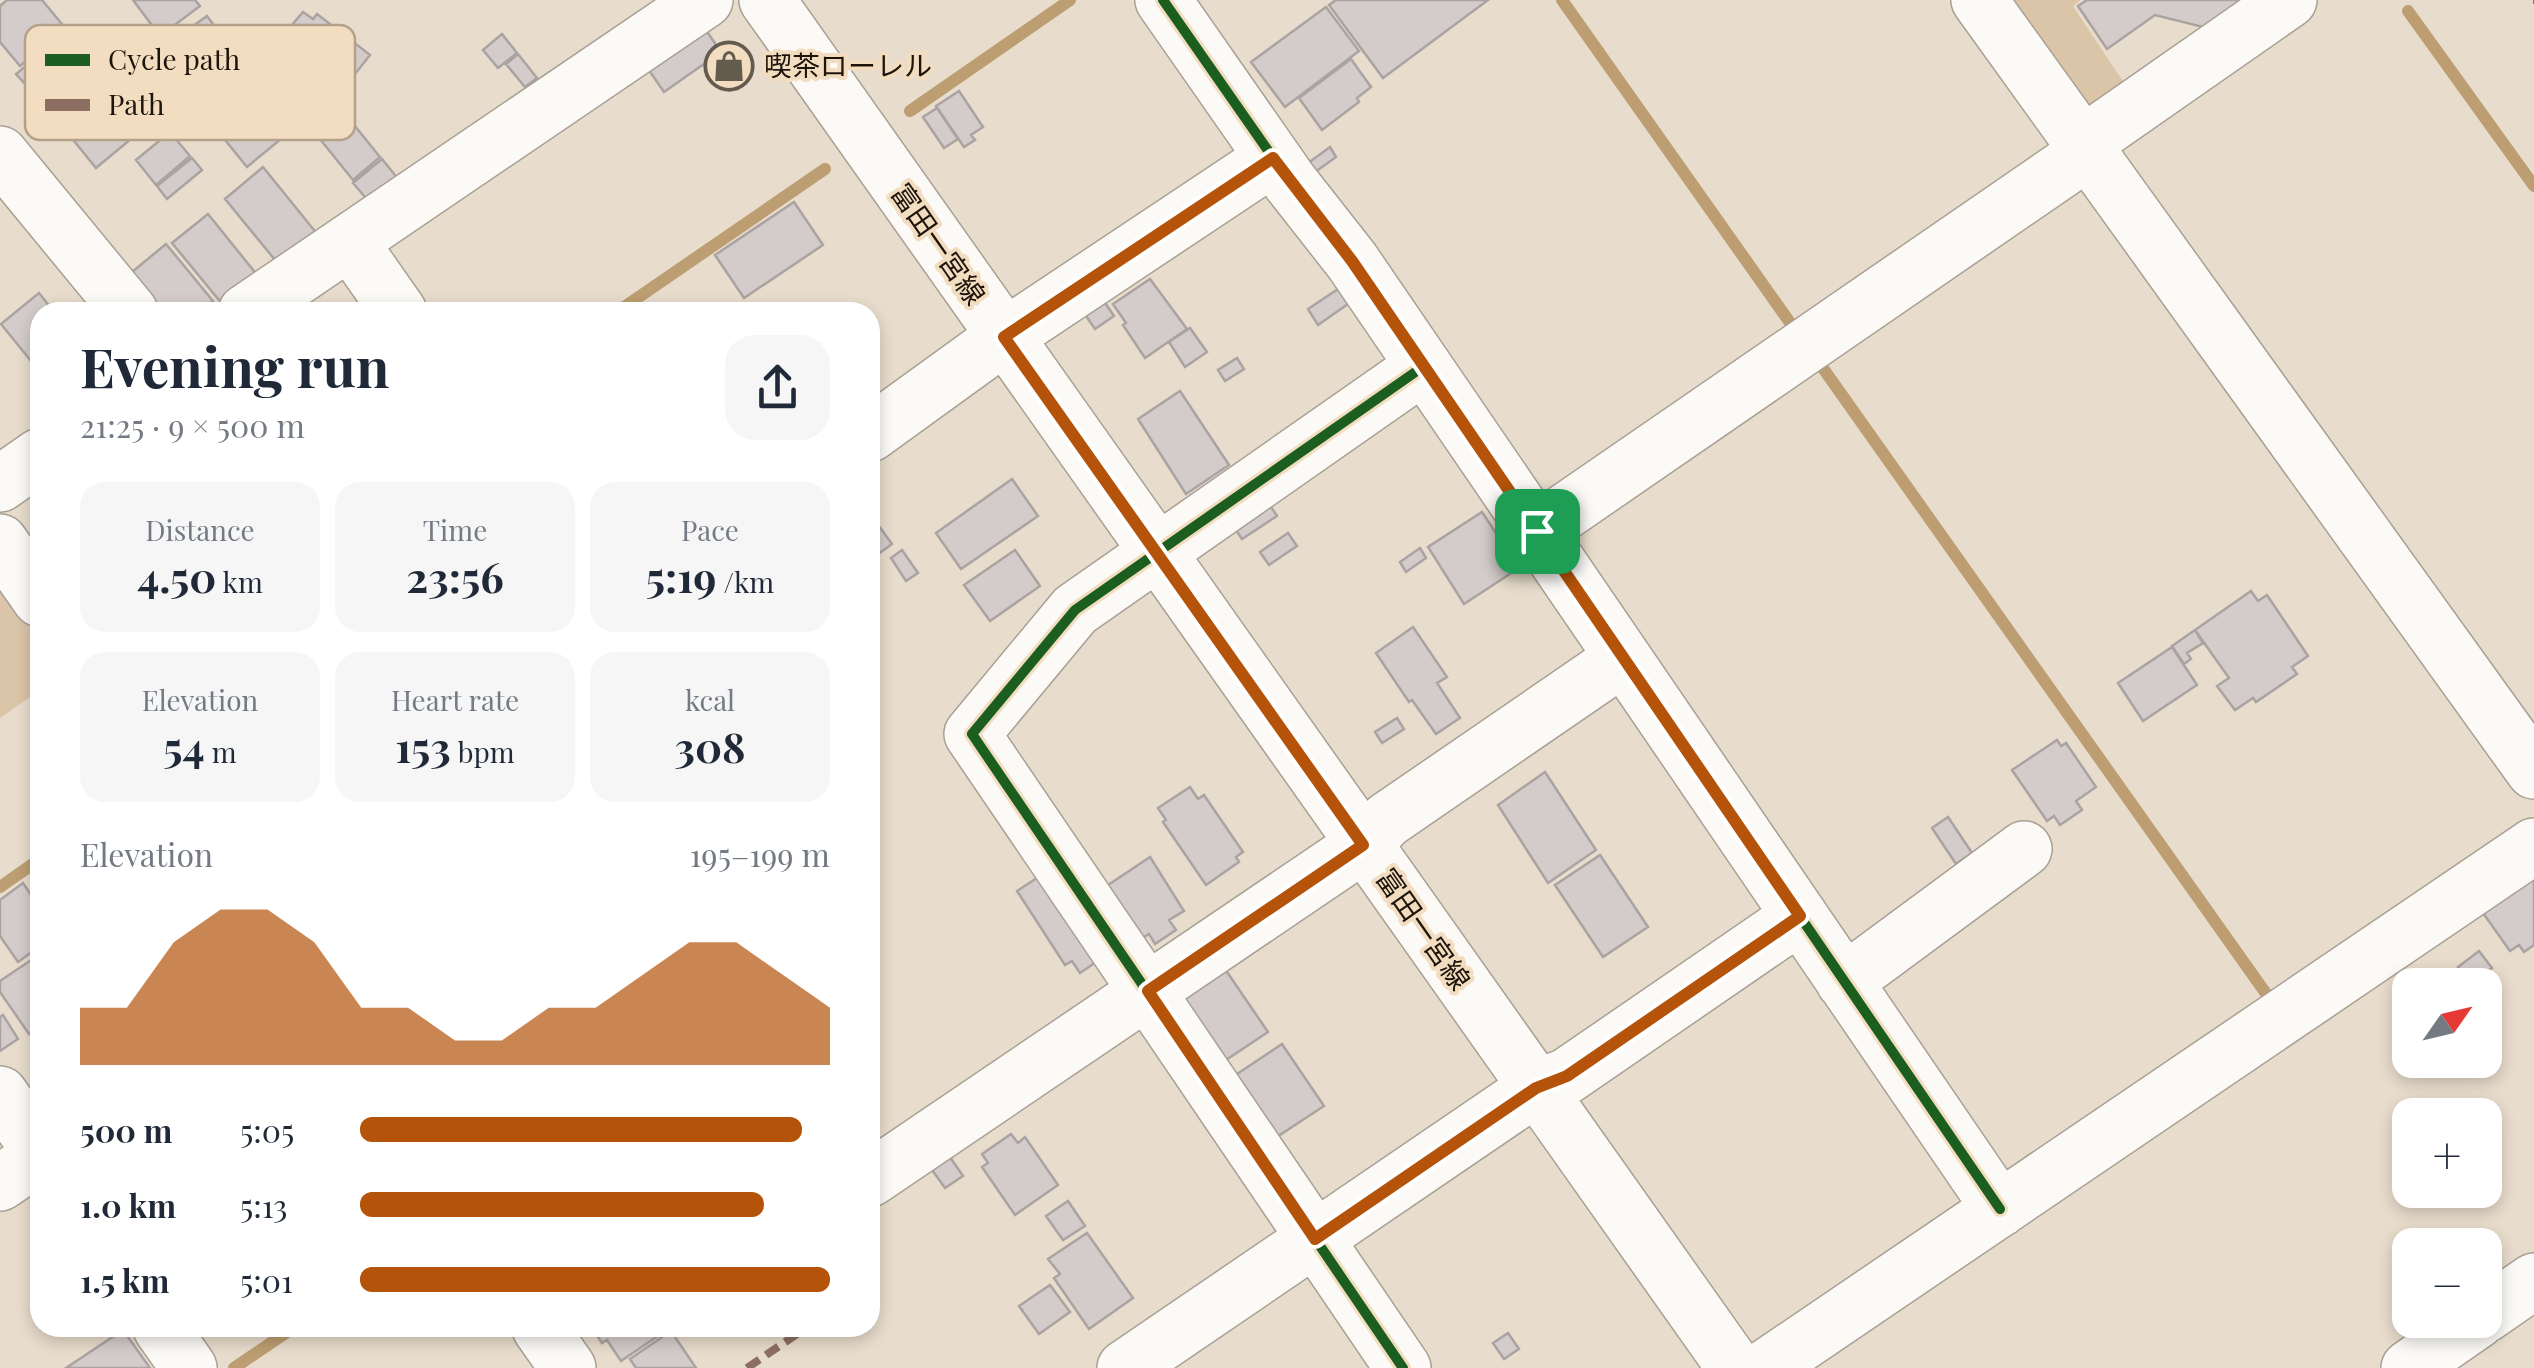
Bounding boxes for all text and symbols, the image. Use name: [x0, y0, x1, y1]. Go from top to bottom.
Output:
legend: [25, 25, 355, 140]
text: Cycle path: [108, 40, 241, 77]
shop icon: 喫茶ローレル: [703, 40, 755, 92]
place label: 喫茶ローレル: [764, 46, 932, 83]
text: Path: [108, 85, 165, 122]
street label: 富田一宮線: [884, 175, 995, 311]
text: Evening run: [80, 328, 390, 402]
button: share: [725, 335, 830, 440]
text: 21:25 · 9 × 500 m: [80, 403, 305, 446]
pin: [1495, 489, 1580, 574]
icon: arrive: [1510, 504, 1565, 559]
text: Distance: [145, 511, 255, 548]
text: Time: [423, 511, 487, 548]
text: Pace: [681, 511, 739, 548]
text: 4.50: [137, 548, 216, 604]
text: 23:56: [406, 548, 504, 604]
text: 5:19: [646, 548, 717, 604]
text: km: [216, 563, 263, 600]
text: /km: [717, 563, 774, 600]
text: Elevation: [142, 681, 258, 718]
text: Heart rate: [391, 681, 519, 718]
text: kcal: [685, 681, 735, 718]
text: 54: [163, 718, 205, 774]
text: 153: [395, 718, 451, 774]
text: 308: [674, 718, 746, 774]
text: m: [205, 733, 237, 770]
text: bpm: [451, 733, 515, 770]
text: Elevation: [80, 832, 213, 875]
text: 195–199 m: [690, 832, 830, 875]
street label: 富田一宮線: [1369, 860, 1480, 996]
north arrow: [2392, 968, 2502, 1078]
map controls: [2392, 968, 2502, 1338]
button: +: [2392, 1098, 2502, 1208]
text: 500 m: [80, 1108, 172, 1151]
text: 5:05: [240, 1108, 294, 1151]
text: 1.0 km: [80, 1183, 176, 1226]
text: 5:13: [240, 1183, 288, 1226]
button: −: [2392, 1228, 2502, 1338]
text: 1.5 km: [80, 1258, 169, 1301]
text: 5:01: [240, 1258, 293, 1301]

